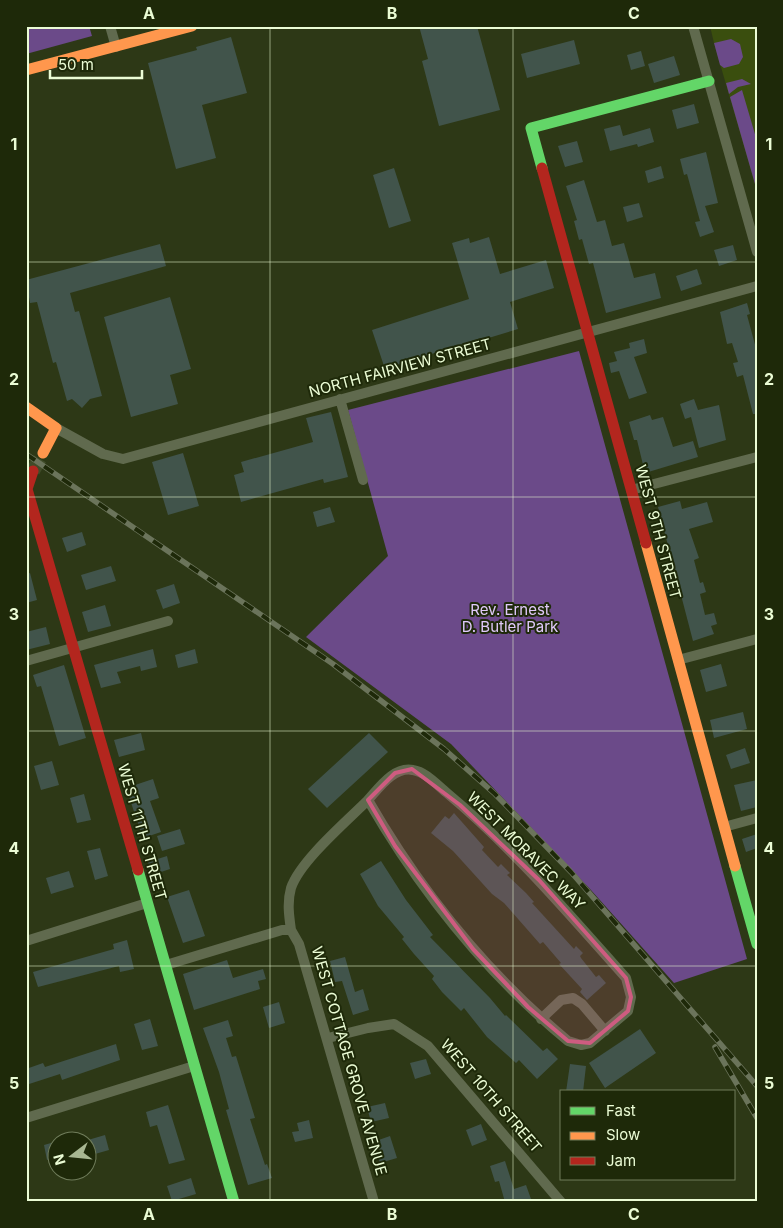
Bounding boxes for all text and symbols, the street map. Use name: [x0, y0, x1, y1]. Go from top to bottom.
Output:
text: A: [143, 3, 155, 23]
text: B: [387, 3, 397, 23]
text: C: [628, 3, 640, 23]
scale bar: [50, 48, 142, 80]
text: 50 m: [58, 55, 94, 74]
text: 1: [11, 134, 17, 154]
text: 1: [766, 134, 772, 154]
street label: NORTH FAIRVIEW STREET: [307, 334, 493, 401]
text: 2: [9, 369, 19, 389]
text: 2: [764, 369, 774, 389]
street label: WEST 9TH STREET: [631, 463, 686, 601]
park label: Rev. Ernest D. Butler Park: [462, 600, 559, 636]
text: 3: [9, 604, 19, 624]
text: 3: [764, 604, 774, 624]
street label: WEST 11TH STREET: [114, 761, 171, 902]
street label: WEST MORAVEC WAY: [463, 788, 589, 914]
text: 4: [9, 838, 20, 858]
text: 4: [764, 838, 775, 858]
street label: WEST COTTAGE GROVE AVENUE: [308, 944, 391, 1177]
street label: WEST 10TH STREET: [437, 1035, 546, 1156]
text: 5: [9, 1073, 19, 1093]
text: 5: [764, 1073, 774, 1093]
legend: [560, 1090, 736, 1180]
text: Fast: [606, 1101, 636, 1120]
text: Slow: [606, 1125, 640, 1144]
north arrow: [48, 1130, 98, 1180]
text: Jam: [606, 1151, 636, 1170]
text: N: [49, 1152, 69, 1167]
text: A: [143, 1204, 155, 1224]
text: B: [387, 1204, 397, 1224]
text: C: [628, 1204, 640, 1224]

